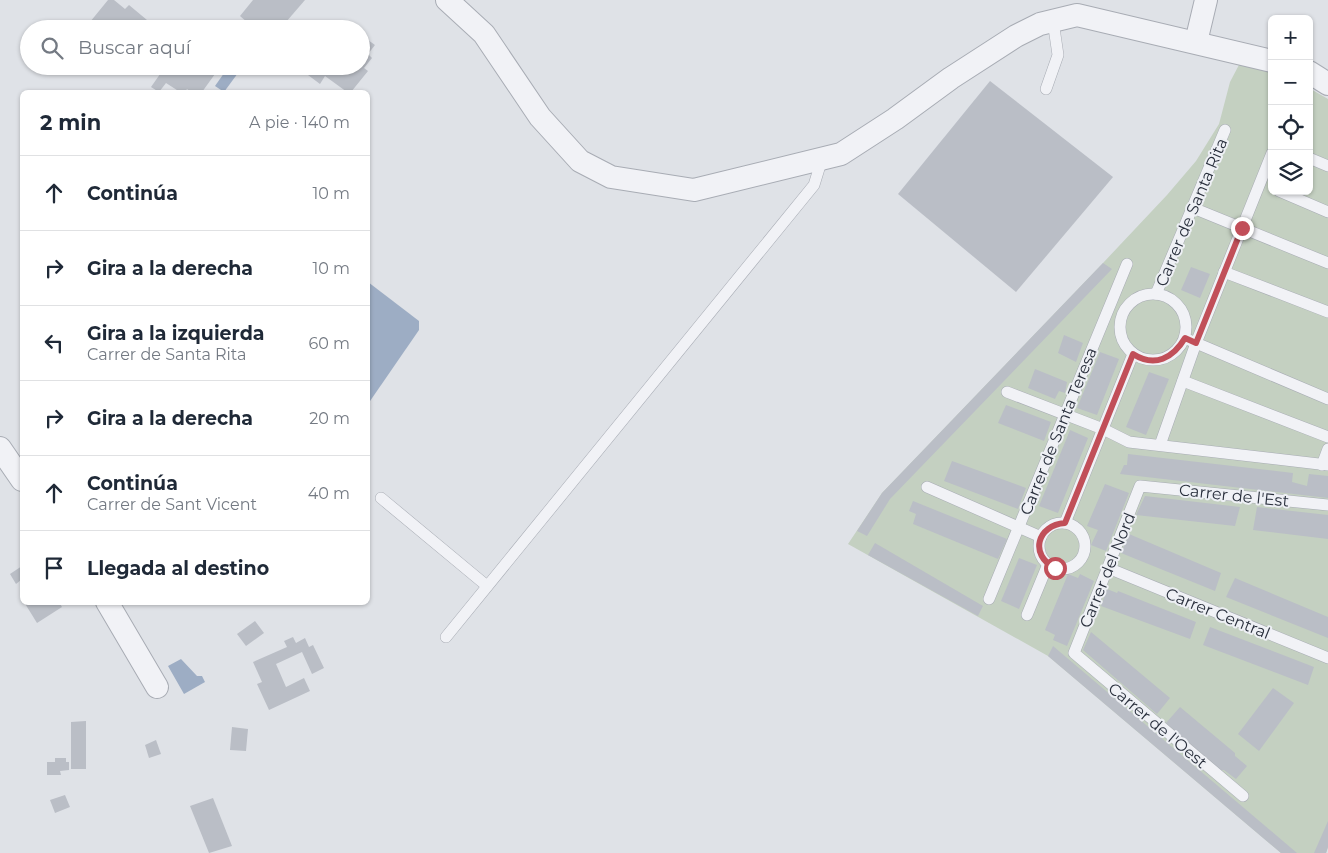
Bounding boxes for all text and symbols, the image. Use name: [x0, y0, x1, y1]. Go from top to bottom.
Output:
map controls: [1268, 15, 1313, 195]
button: +: [1268, 15, 1313, 60]
search box: [20, 20, 370, 75]
icon: search: [38, 34, 66, 62]
text: Buscar aquí: [78, 36, 191, 59]
button: −: [1268, 60, 1313, 105]
button: locate: [1268, 105, 1313, 150]
text: 2 min: [40, 110, 101, 135]
text: A pie · 140 m: [249, 113, 350, 132]
street label: Carrer de Santa Rita: [1152, 135, 1231, 289]
button: layers: [1268, 150, 1313, 195]
icon: ahead: [40, 179, 68, 207]
text: Continúa: [87, 182, 178, 205]
text: 10 m: [312, 184, 350, 203]
route end: [1231, 217, 1254, 240]
icon: right: [40, 254, 68, 282]
text: Gira a la derecha: [87, 257, 253, 280]
text: 10 m: [312, 259, 350, 278]
text: Gira a la izquierda: [87, 322, 265, 345]
icon: left: [40, 329, 68, 357]
text: 60 m: [308, 334, 350, 353]
text: Carrer de Santa Rita: [87, 345, 246, 364]
street label: Carrer de Santa Teresa: [1016, 345, 1101, 518]
icon: right: [40, 404, 68, 432]
text: Gira a la derecha: [87, 407, 253, 430]
text: 20 m: [309, 409, 350, 428]
text: Continúa: [87, 472, 178, 495]
icon: ahead: [40, 479, 68, 507]
street label: Carrer de l'Est: [1178, 480, 1290, 511]
text: 40 m: [308, 484, 350, 503]
text: Carrer de Sant Vicent: [87, 495, 257, 514]
street label: Carrer del Nord: [1076, 510, 1139, 631]
icon: arrive: [40, 554, 68, 582]
text: Llegada al destino: [87, 557, 269, 580]
route start: [1044, 557, 1067, 580]
street label: Carrer Central: [1163, 584, 1273, 643]
street label: Carrer de l'Oest: [1105, 679, 1211, 772]

